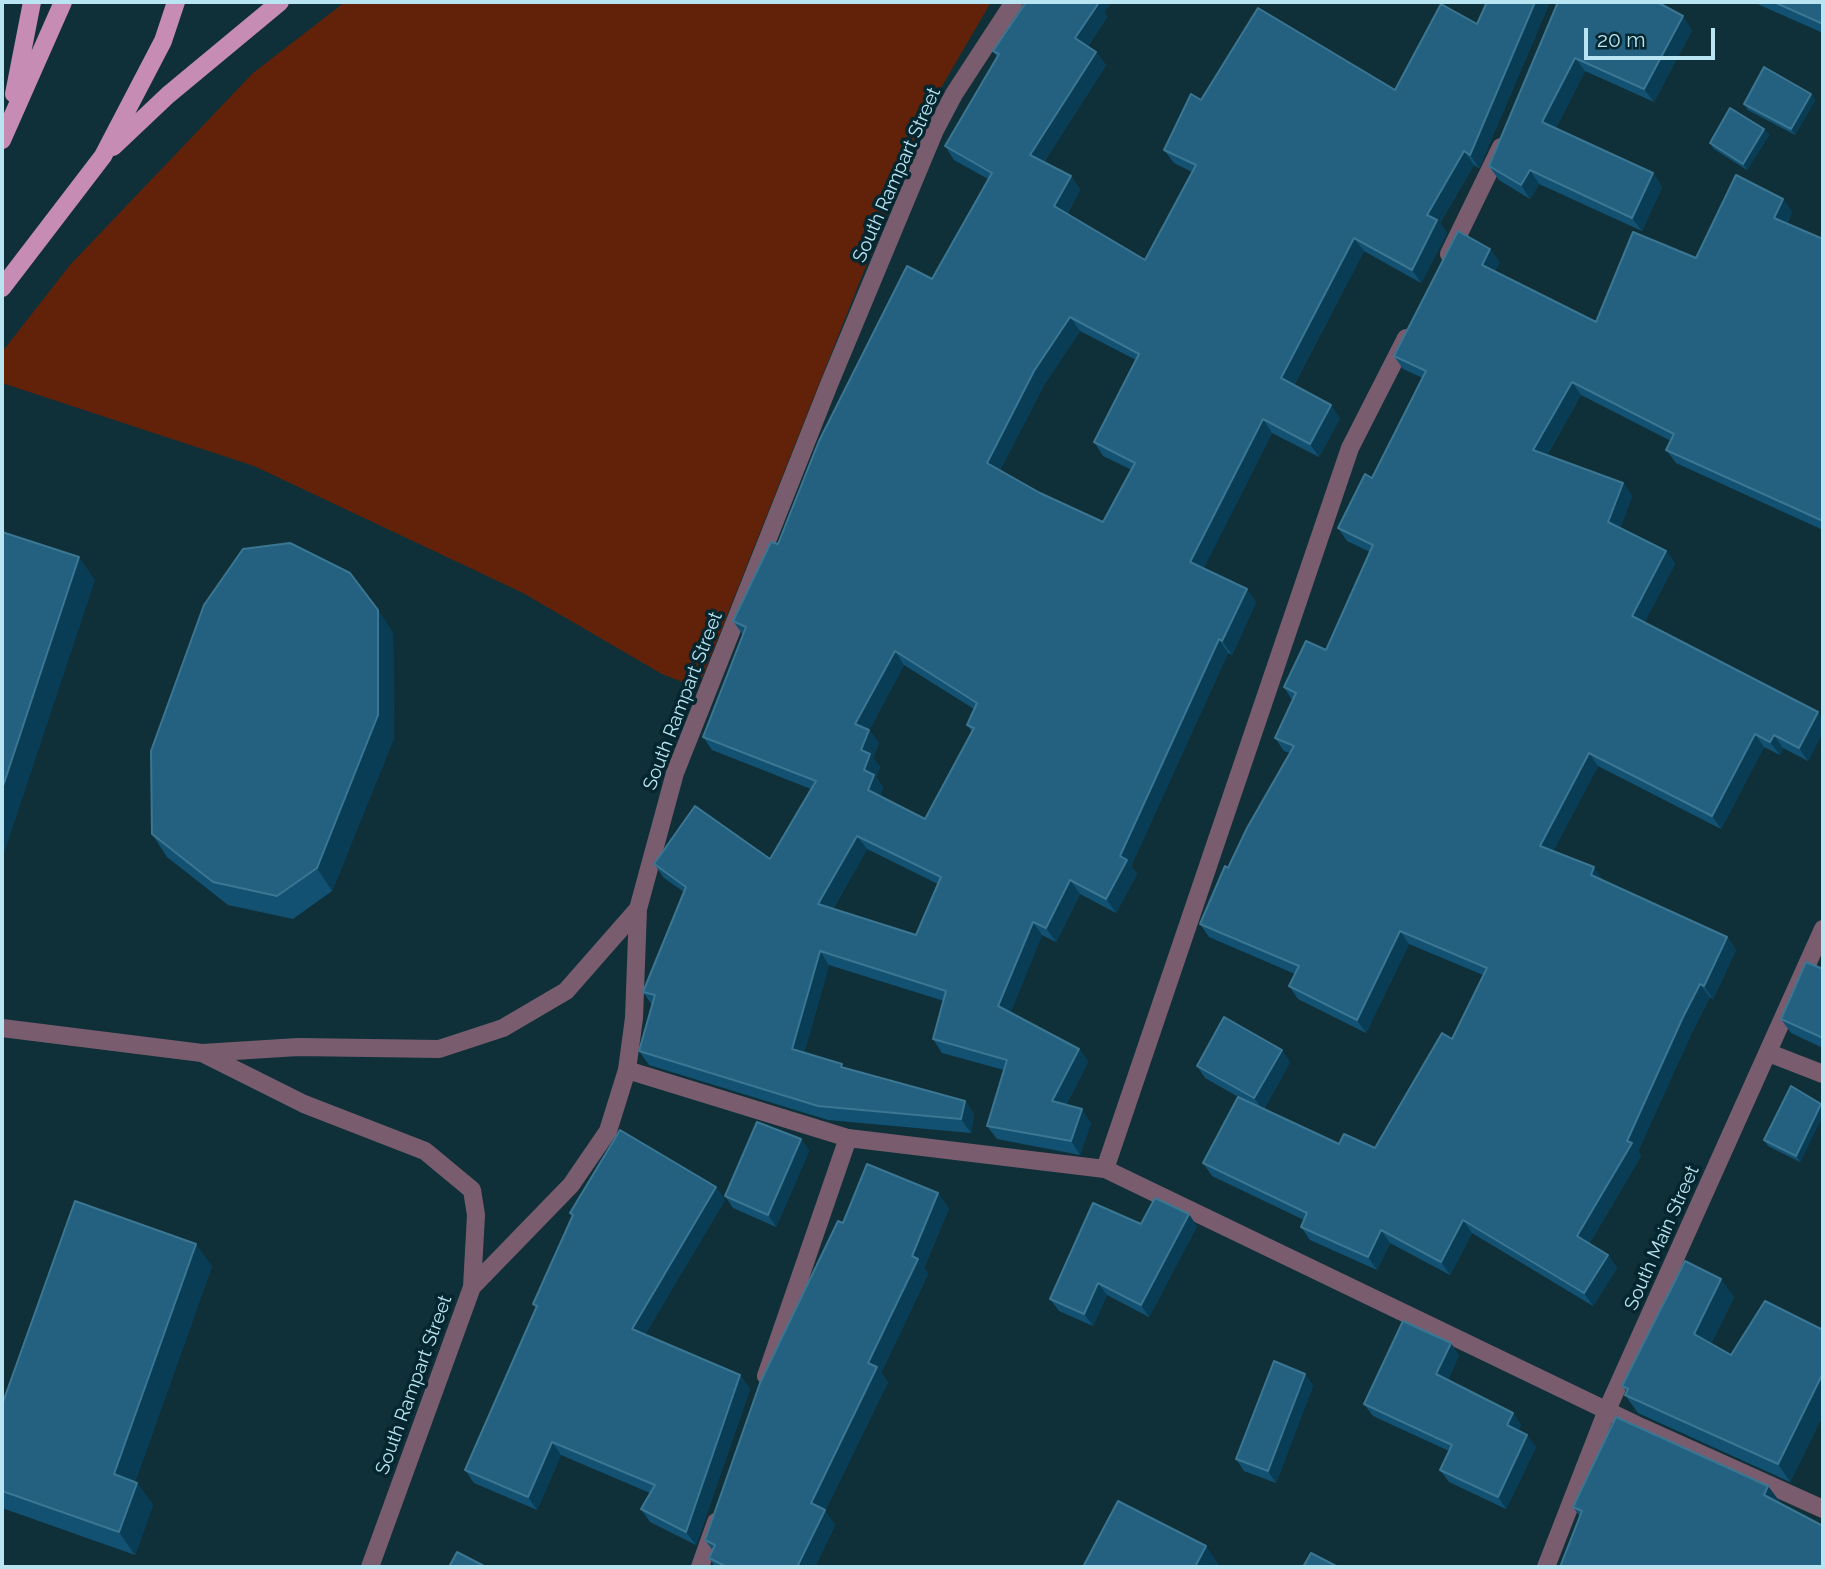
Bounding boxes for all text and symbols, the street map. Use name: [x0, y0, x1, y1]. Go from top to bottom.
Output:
scale bar: [1587, 14, 1718, 58]
text: 20 m: [1597, 27, 1645, 52]
street label: South Rampart Street: [848, 84, 946, 266]
street label: South Rampart Street: [638, 609, 728, 793]
street label: South Main Street: [1620, 1162, 1704, 1314]
street label: South Rampart Street: [371, 1292, 457, 1478]

